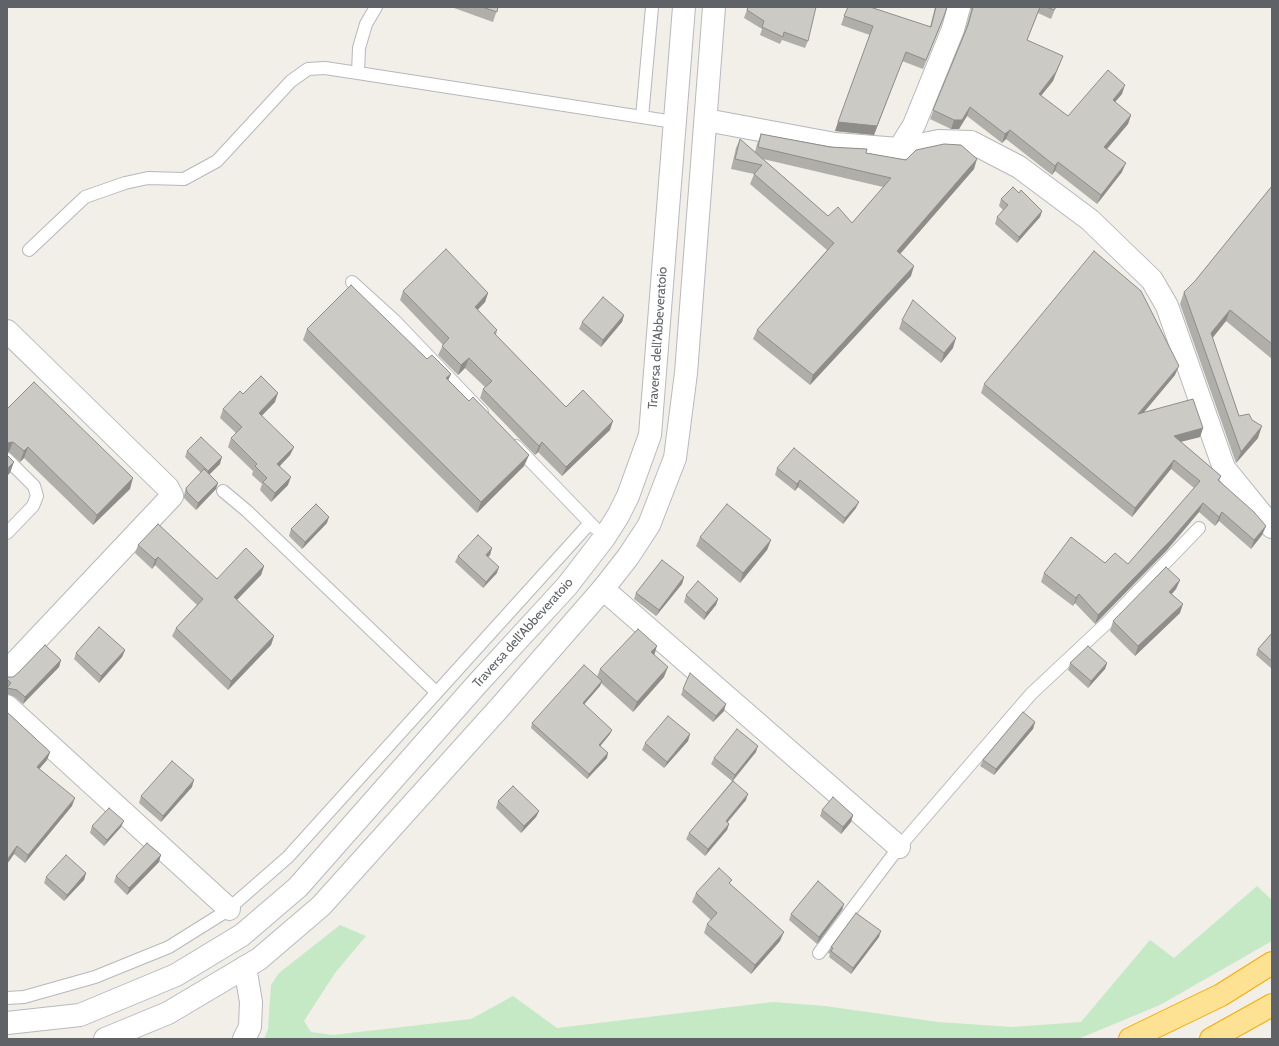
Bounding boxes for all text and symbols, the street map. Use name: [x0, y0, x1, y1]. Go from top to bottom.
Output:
street label: Traversa dell'Abbeveratoio: [645, 266, 671, 410]
street label: Traversa dell'Abbeveratoio: [470, 575, 576, 691]

